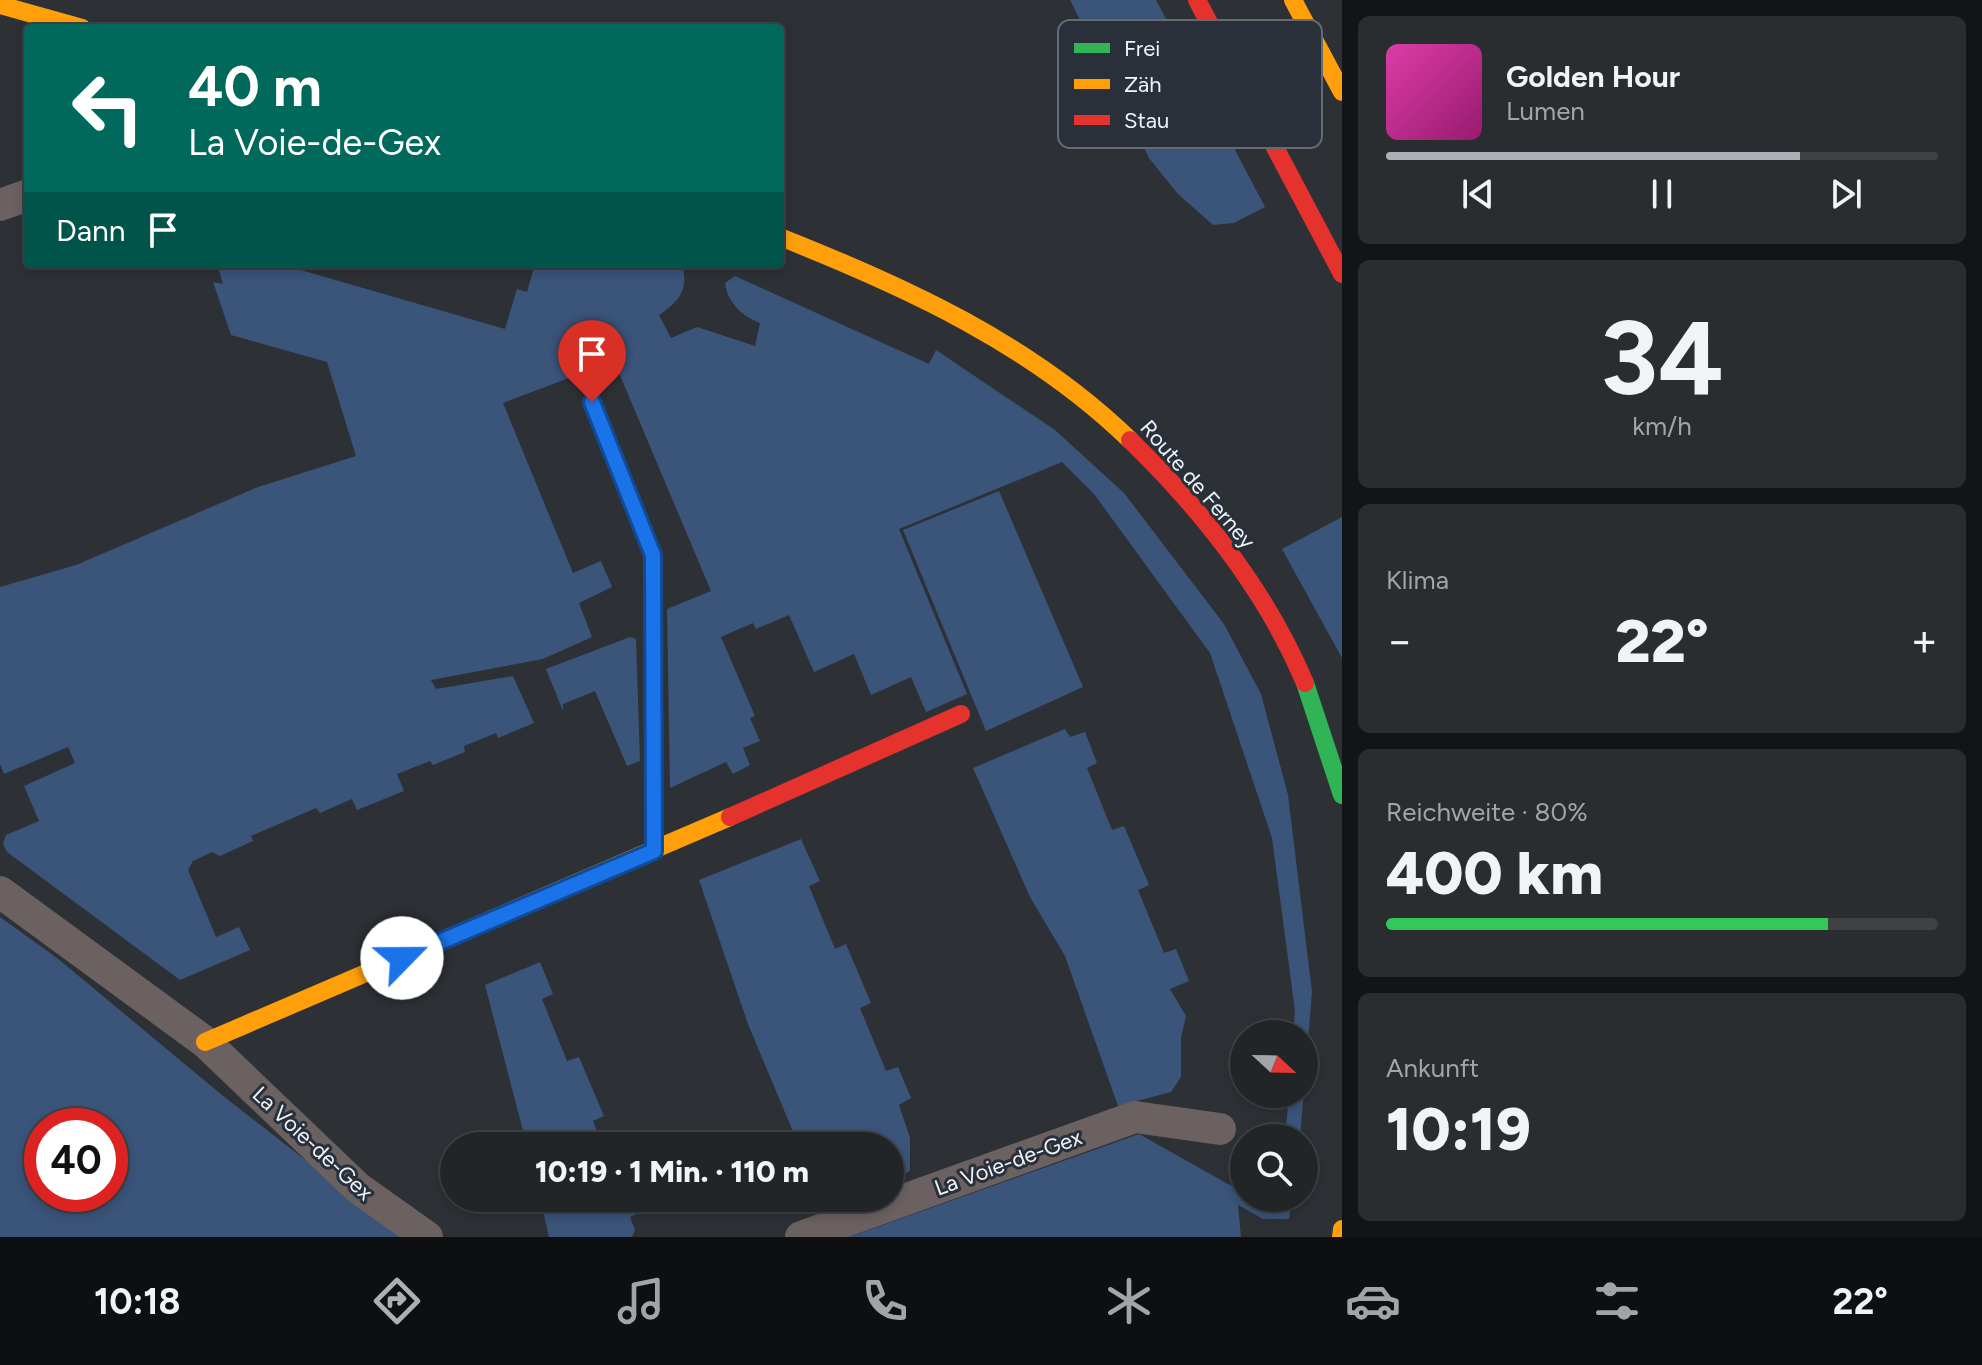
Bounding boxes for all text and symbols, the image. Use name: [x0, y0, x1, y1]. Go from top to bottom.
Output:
legend: [1058, 20, 1322, 148]
text: Frei: [1124, 35, 1160, 62]
text: 40 m: [188, 53, 322, 120]
icon: left: [56, 56, 160, 160]
text: Golden Hour: [1506, 58, 1680, 95]
text: Zäh: [1124, 71, 1162, 98]
text: Lumen: [1506, 95, 1585, 127]
text: Stau: [1124, 107, 1169, 134]
text: La Voie-de-Gex: [188, 121, 441, 164]
icon: previous: [1456, 172, 1500, 216]
icon: pause: [1640, 172, 1684, 216]
icon: next: [1824, 172, 1868, 216]
icon: arrive: [141, 208, 185, 252]
text: Dann: [56, 212, 125, 249]
text: 34: [1600, 295, 1724, 420]
pin: [558, 320, 626, 402]
icon: arrive: [570, 332, 614, 376]
text: km/h: [1632, 410, 1692, 442]
street label: Route de Ferney: [1134, 414, 1261, 555]
text: Klima: [1386, 564, 1449, 596]
text: 22°: [1615, 605, 1709, 677]
text: −: [1386, 614, 1413, 667]
text: +: [1911, 614, 1938, 667]
text: Reichweite · 80%: [1386, 796, 1588, 828]
text: 400 km: [1386, 837, 1603, 909]
position arrow: [360, 916, 444, 1000]
north arrow: [1230, 1020, 1318, 1108]
map controls: [1230, 1020, 1318, 1212]
text: Ankunft: [1386, 1052, 1479, 1084]
street label: La Voie-de-Gex: [247, 1081, 379, 1206]
text: 10:19: [1386, 1093, 1531, 1165]
speed limit sign: 40: [24, 1108, 128, 1212]
street label: La Voie-de-Gex: [931, 1123, 1086, 1202]
button: search: [1230, 1124, 1318, 1212]
text: 10:19 · 1 Min. · 110 m: [535, 1153, 809, 1190]
icon: directions: [369, 1273, 425, 1329]
icon: music: [613, 1273, 669, 1329]
icon: phone: [857, 1273, 913, 1329]
icon: climate: [1101, 1273, 1157, 1329]
icon: car: [1345, 1273, 1401, 1329]
icon: filters: [1589, 1273, 1645, 1329]
text: 10:18: [94, 1280, 181, 1323]
text: 22°: [1833, 1280, 1888, 1323]

